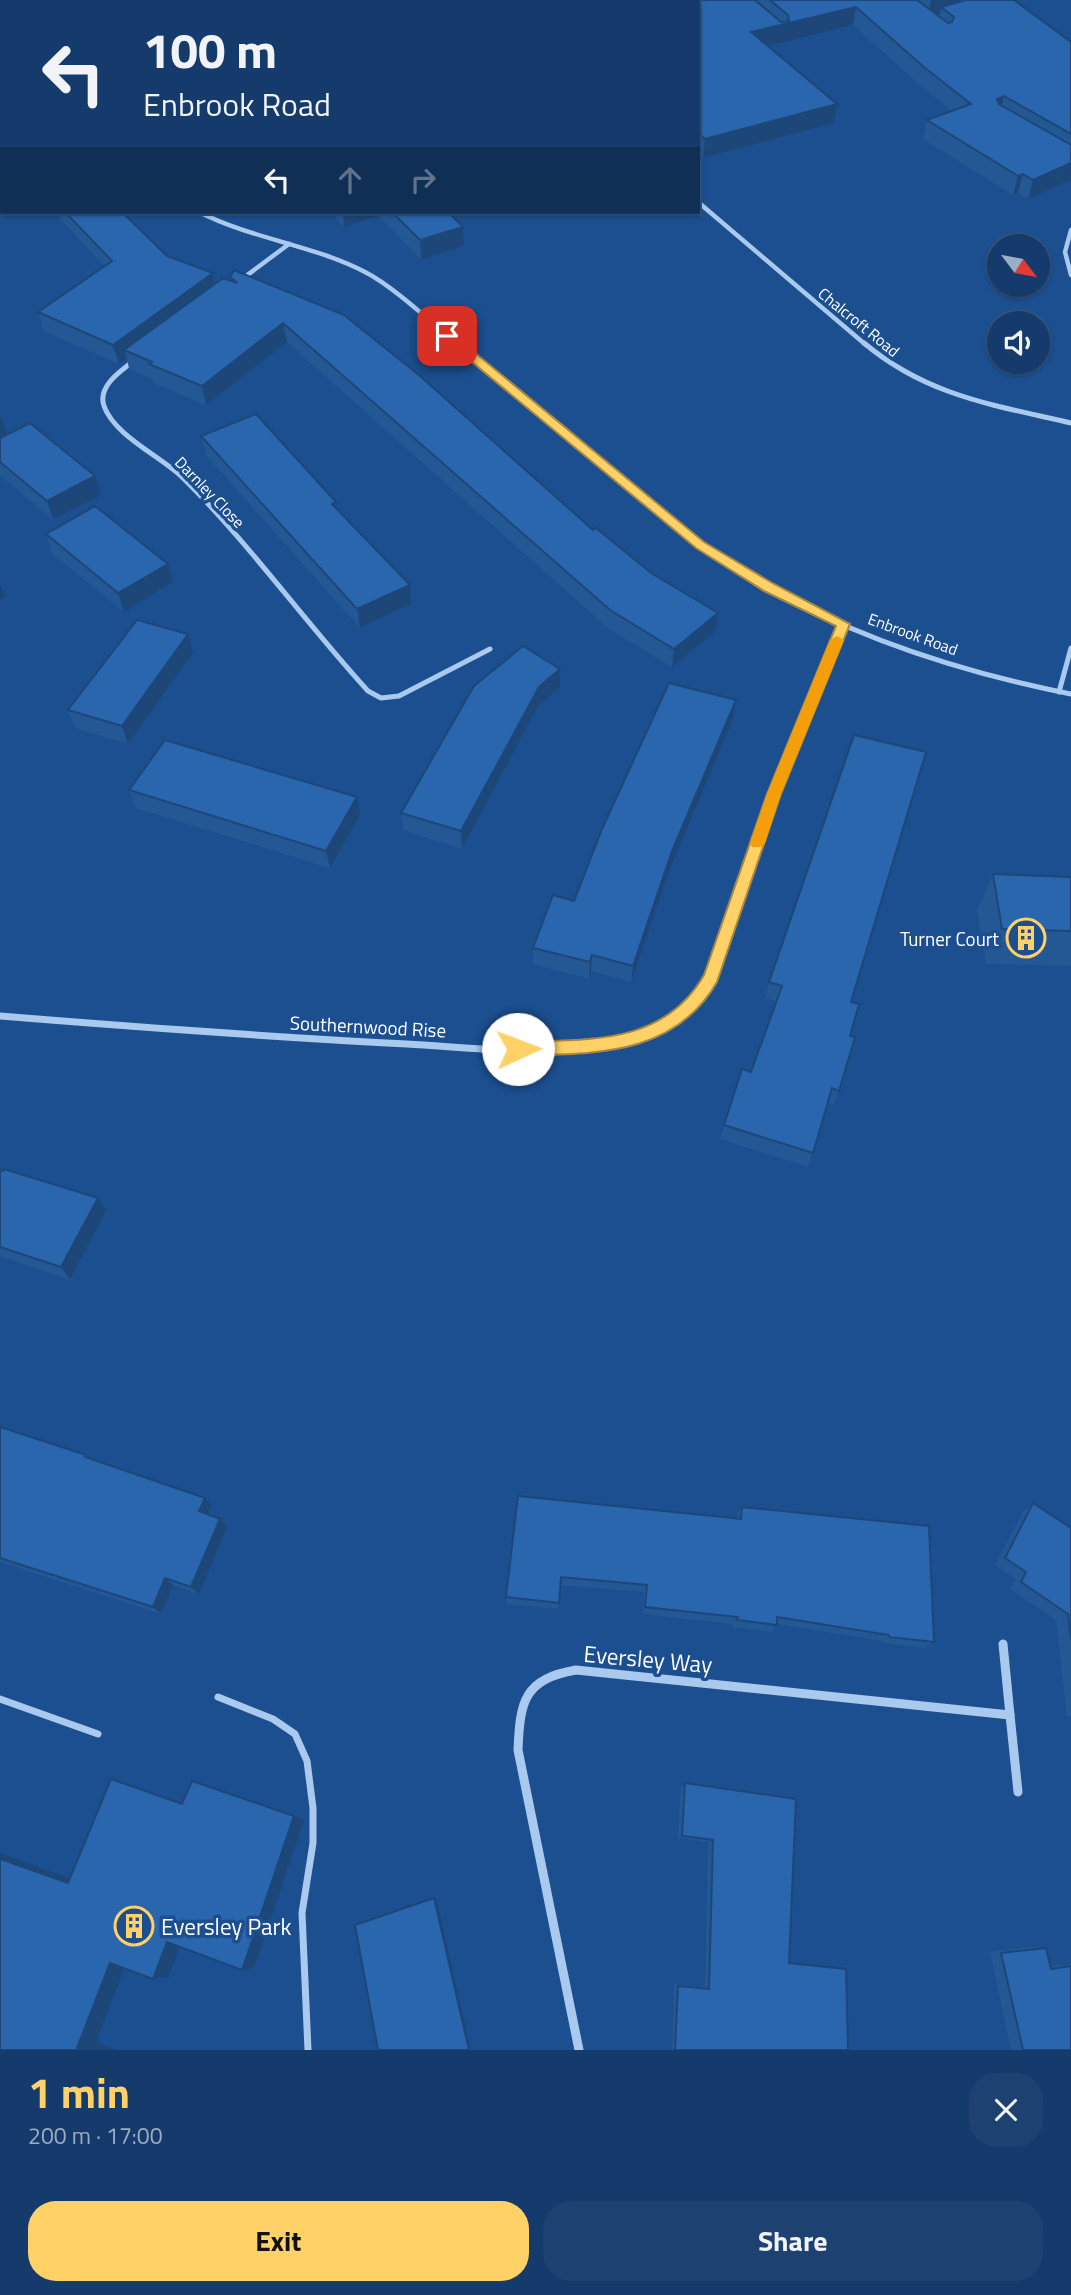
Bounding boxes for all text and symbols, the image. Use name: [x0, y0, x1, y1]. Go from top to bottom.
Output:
text: 100 m: [143, 12, 277, 87]
icon: left: [28, 28, 119, 119]
text: Enbrook Road: [143, 80, 331, 128]
icon: left: [258, 161, 296, 199]
icon: ahead: [331, 161, 369, 199]
icon: right: [404, 161, 442, 199]
north arrow: [987, 234, 1050, 298]
map controls: [987, 234, 1050, 374]
street label: Chalcroft Road: [813, 282, 905, 362]
pin: [417, 306, 477, 366]
button: sound: [987, 311, 1050, 374]
icon: arrive: [428, 317, 466, 355]
street label: Darnley Close: [170, 451, 250, 533]
street label: Enbrook Road: [865, 607, 961, 661]
building icon: Turner Court: [1005, 917, 1047, 959]
place label: Turner Court: [900, 924, 999, 953]
street label: Southernwood Rise: [289, 1007, 447, 1045]
position arrow: [481, 1012, 555, 1086]
street label: Eversley Way: [582, 1636, 714, 1682]
building icon: Eversley Park: [113, 1905, 155, 1947]
place label: Eversley Park: [161, 1909, 292, 1944]
text: 1 min: [28, 2060, 130, 2124]
button: close: [969, 2073, 1043, 2147]
text: 200 m · 17:00: [28, 2118, 163, 2153]
button: Exit: [28, 2201, 529, 2281]
button: Share: [543, 2201, 1043, 2281]

